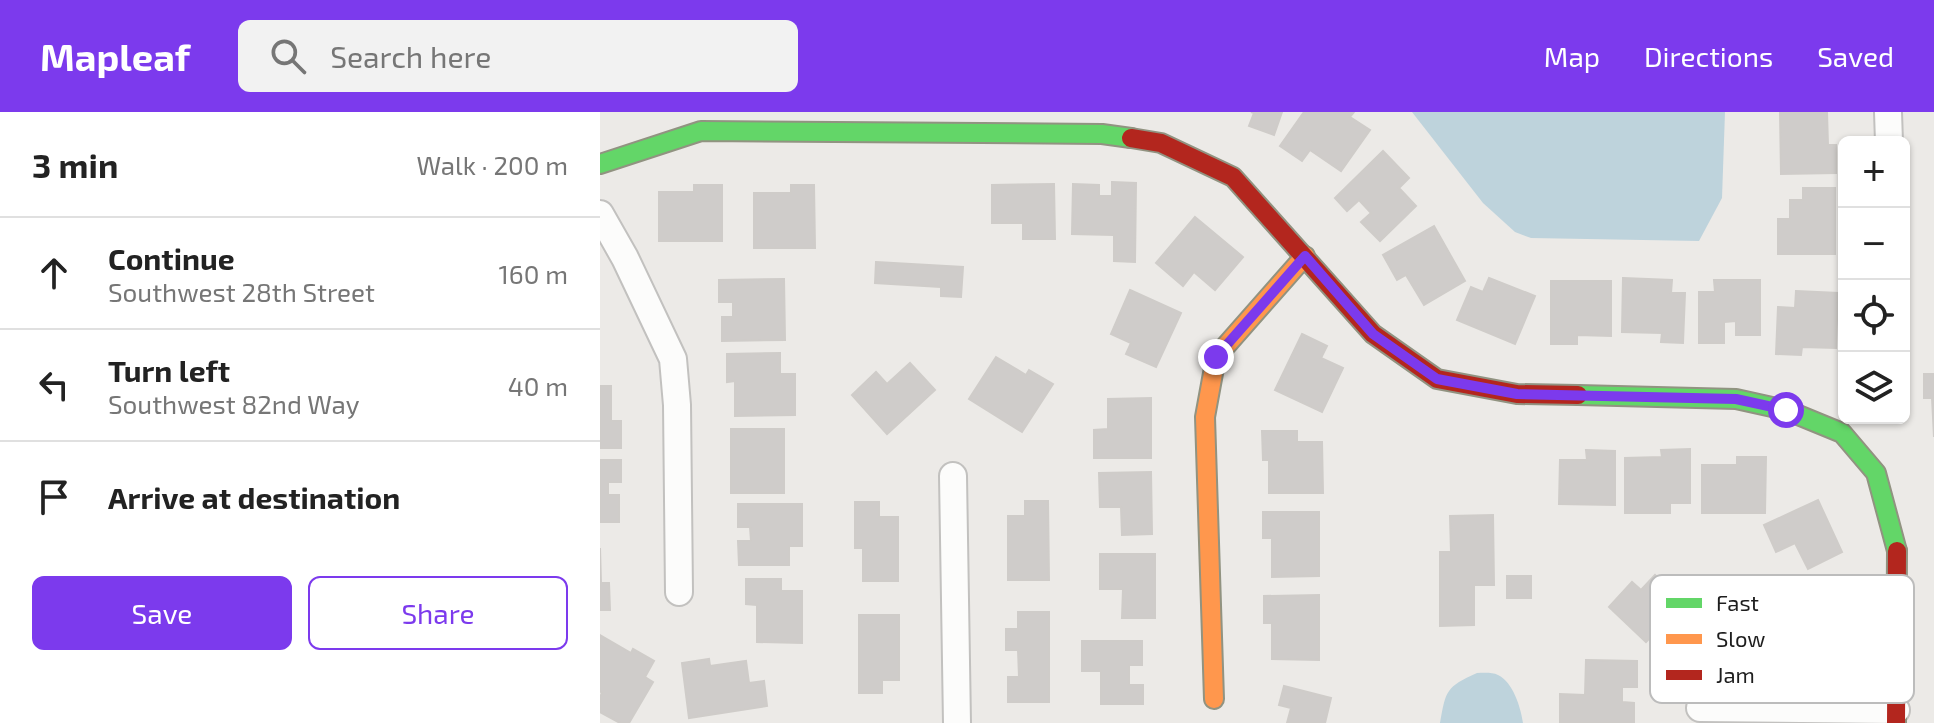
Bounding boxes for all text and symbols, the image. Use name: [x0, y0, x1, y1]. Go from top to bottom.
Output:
search box: [238, 20, 798, 92]
text: Mapleaf: [40, 33, 190, 79]
icon: search: [266, 34, 310, 78]
text: Search here: [330, 38, 491, 74]
text: Map: [1544, 39, 1600, 73]
text: Directions: [1644, 39, 1773, 73]
text: Saved: [1817, 39, 1894, 73]
map controls: [1838, 136, 1910, 424]
button: +: [1838, 136, 1910, 208]
text: 3 min: [32, 144, 118, 185]
text: Walk · 200 m: [416, 149, 568, 180]
button: −: [1838, 208, 1910, 280]
text: Continue: [108, 240, 235, 276]
icon: ahead: [32, 251, 76, 295]
text: 160 m: [499, 258, 568, 289]
text: Southwest 28th Street: [108, 276, 375, 307]
button: locate: [1838, 280, 1910, 352]
route end: [1198, 339, 1234, 375]
text: Turn left: [108, 352, 230, 388]
button: layers: [1838, 352, 1910, 424]
icon: left: [32, 363, 76, 407]
text: 40 m: [508, 370, 568, 401]
text: Southwest 82nd Way: [108, 388, 360, 419]
route start: [1768, 392, 1804, 428]
icon: arrive: [32, 475, 76, 519]
text: Arrive at destination: [108, 479, 400, 515]
legend: [1650, 575, 1914, 703]
button: Save: [32, 576, 292, 650]
button: Share: [308, 576, 568, 650]
text: Fast: [1716, 589, 1759, 615]
text: Slow: [1716, 625, 1765, 651]
text: Jam: [1716, 661, 1755, 687]

